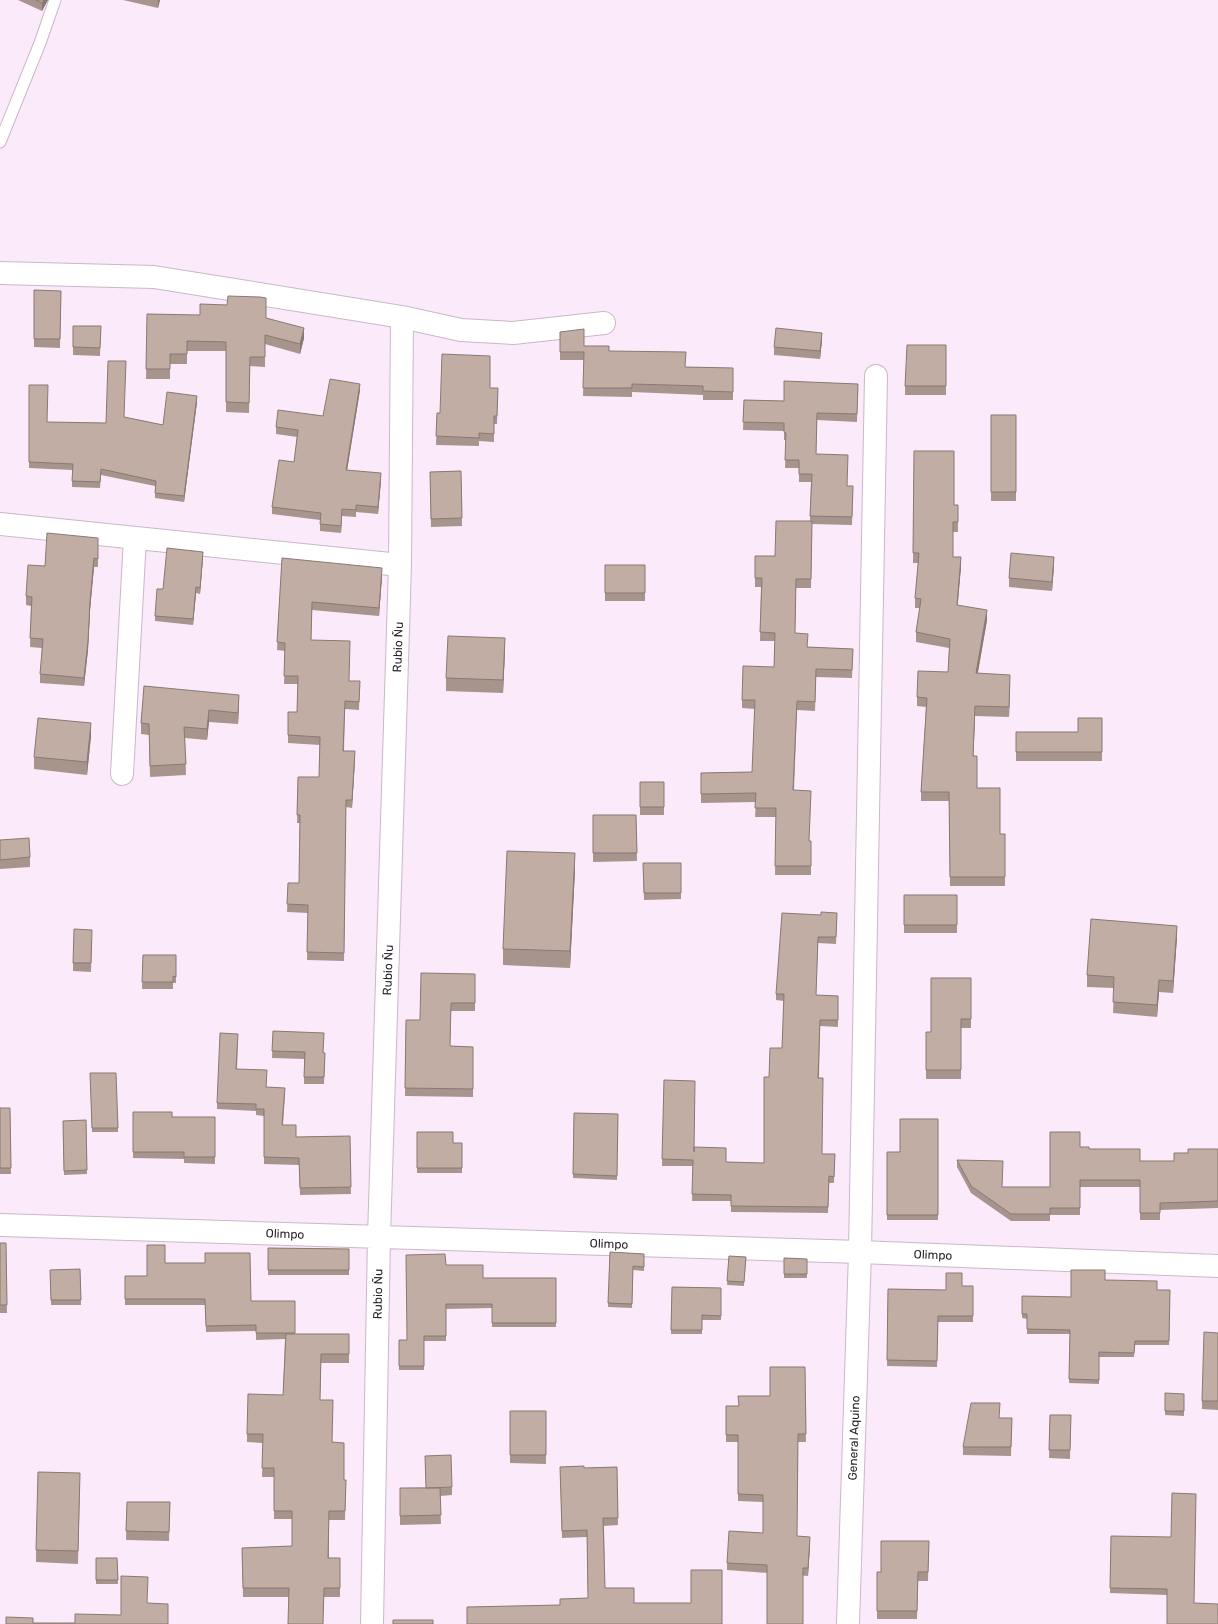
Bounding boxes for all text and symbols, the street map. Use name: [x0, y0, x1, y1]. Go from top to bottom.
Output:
street label: Rubio Ñu: [390, 622, 406, 672]
street label: Rubio Ñu: [380, 945, 396, 995]
street label: Olimpo: [265, 1226, 305, 1242]
street label: Olimpo: [589, 1236, 629, 1252]
street label: Olimpo: [913, 1247, 953, 1263]
street label: Rubio Ñu: [371, 1269, 385, 1319]
street label: General Aquino: [846, 1395, 862, 1481]

